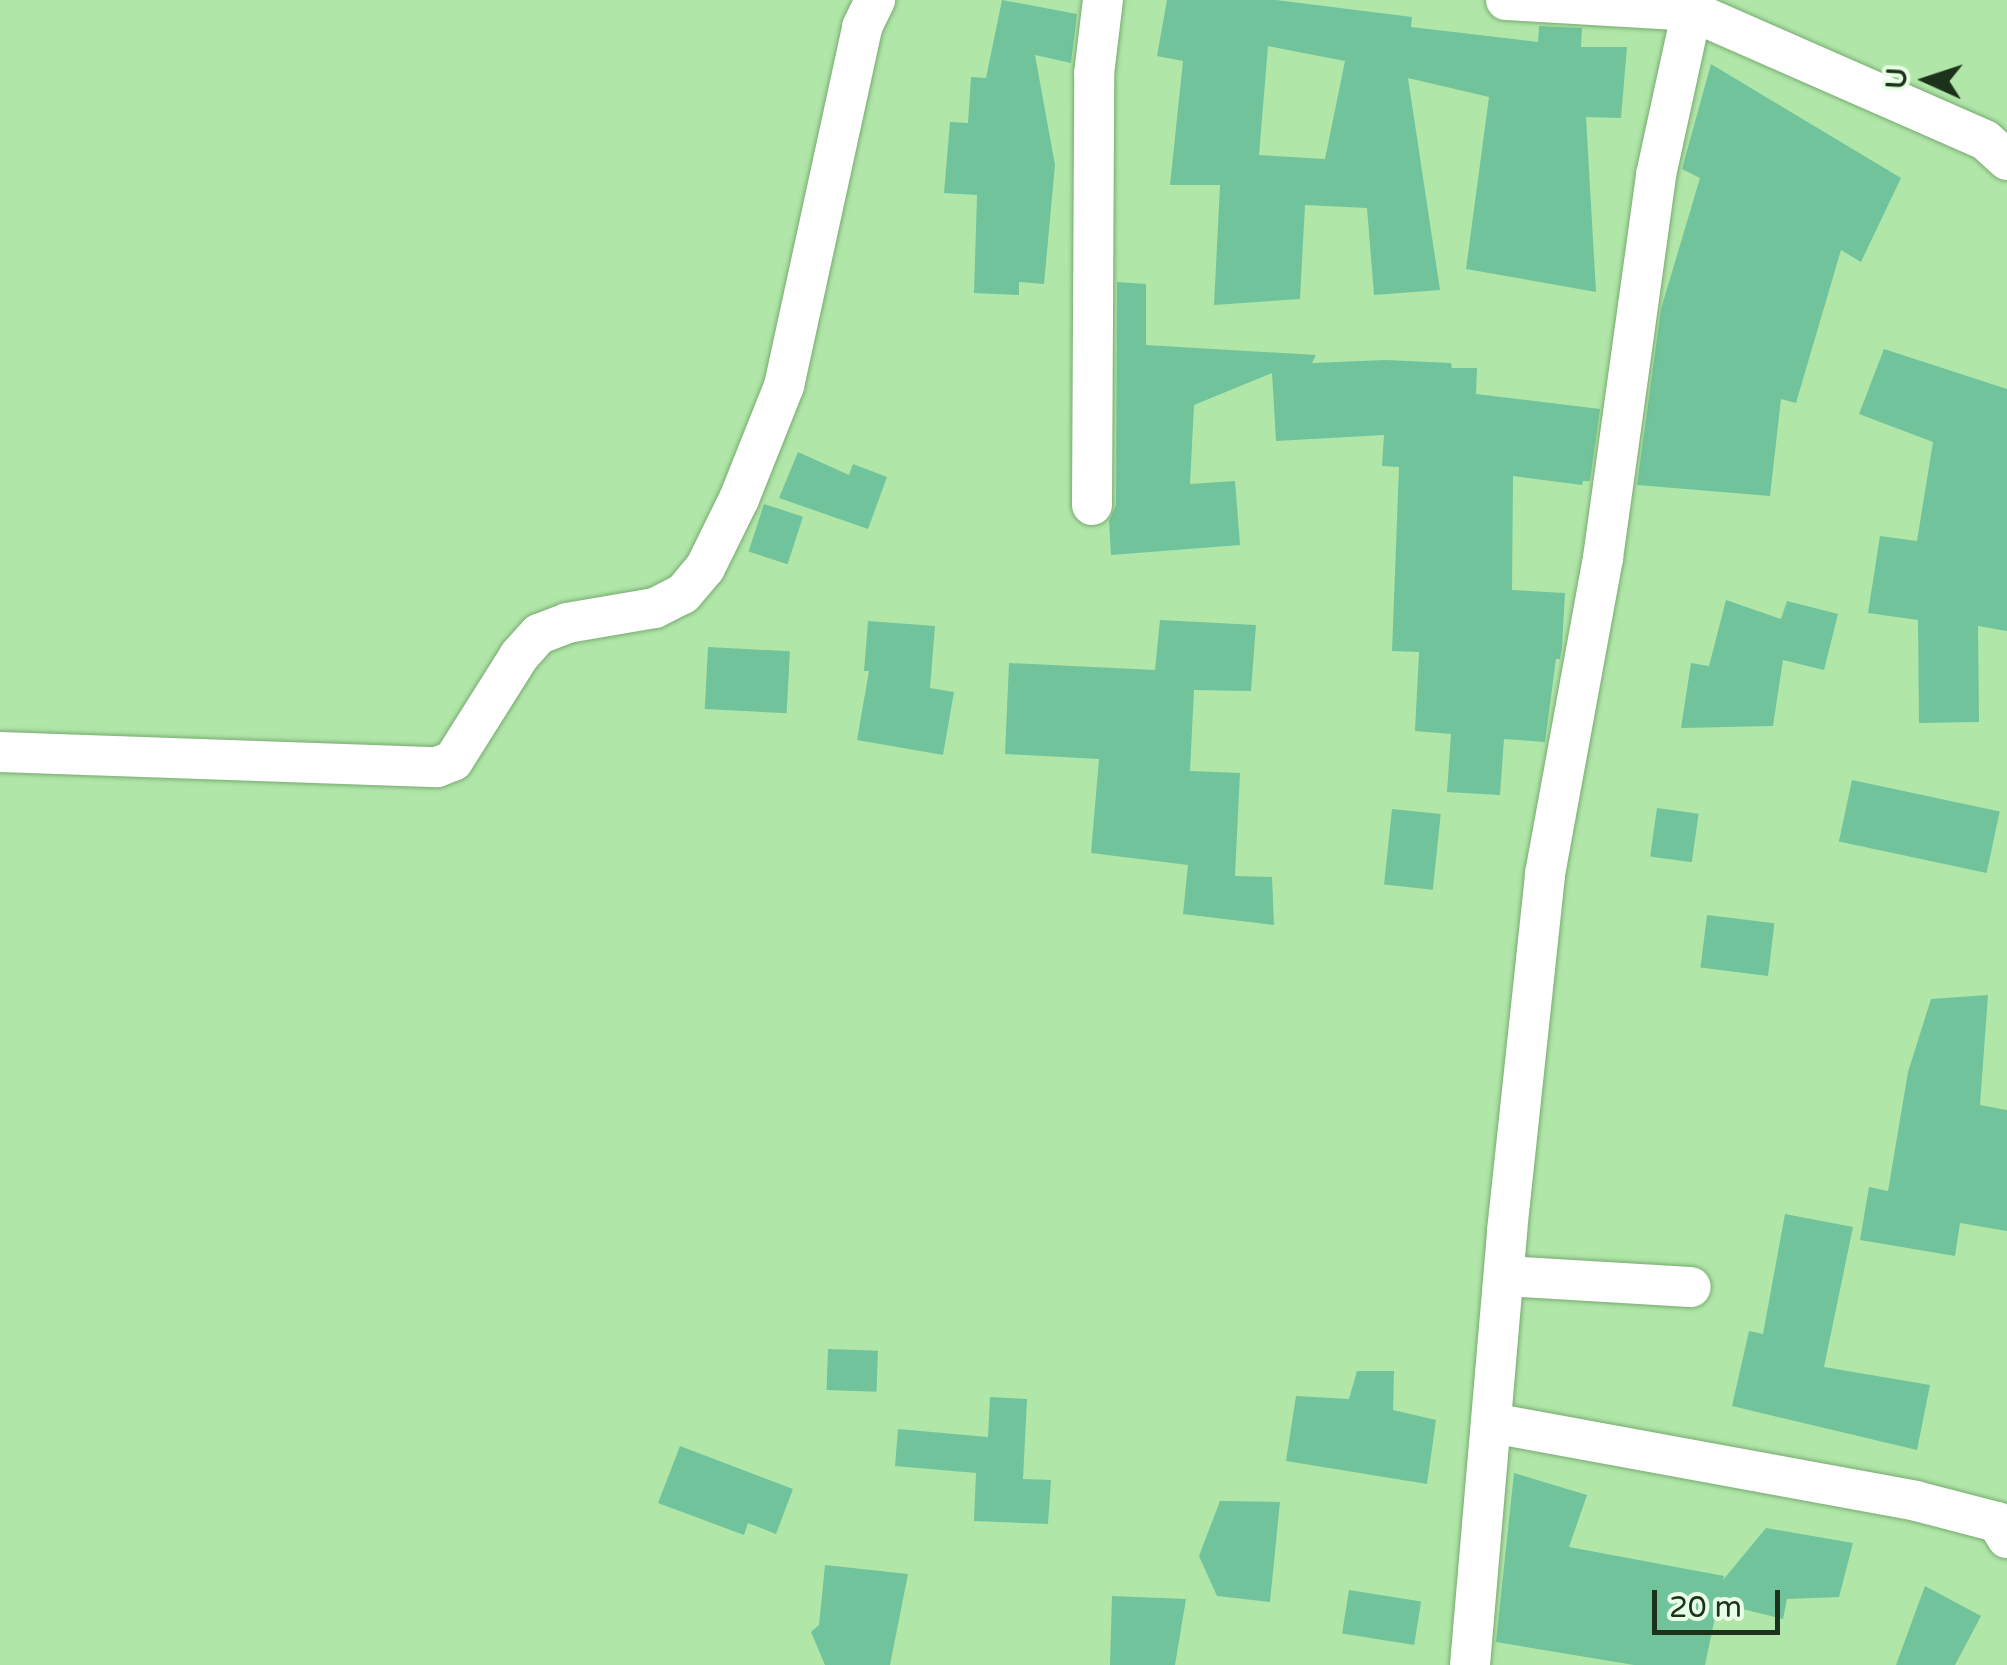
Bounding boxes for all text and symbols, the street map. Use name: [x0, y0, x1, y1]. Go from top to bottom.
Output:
north arrow: [1877, 30, 1977, 130]
text: U: [1880, 67, 1915, 90]
scale bar: [1657, 1570, 1784, 1632]
text: 20 m: [1669, 1589, 1742, 1626]

